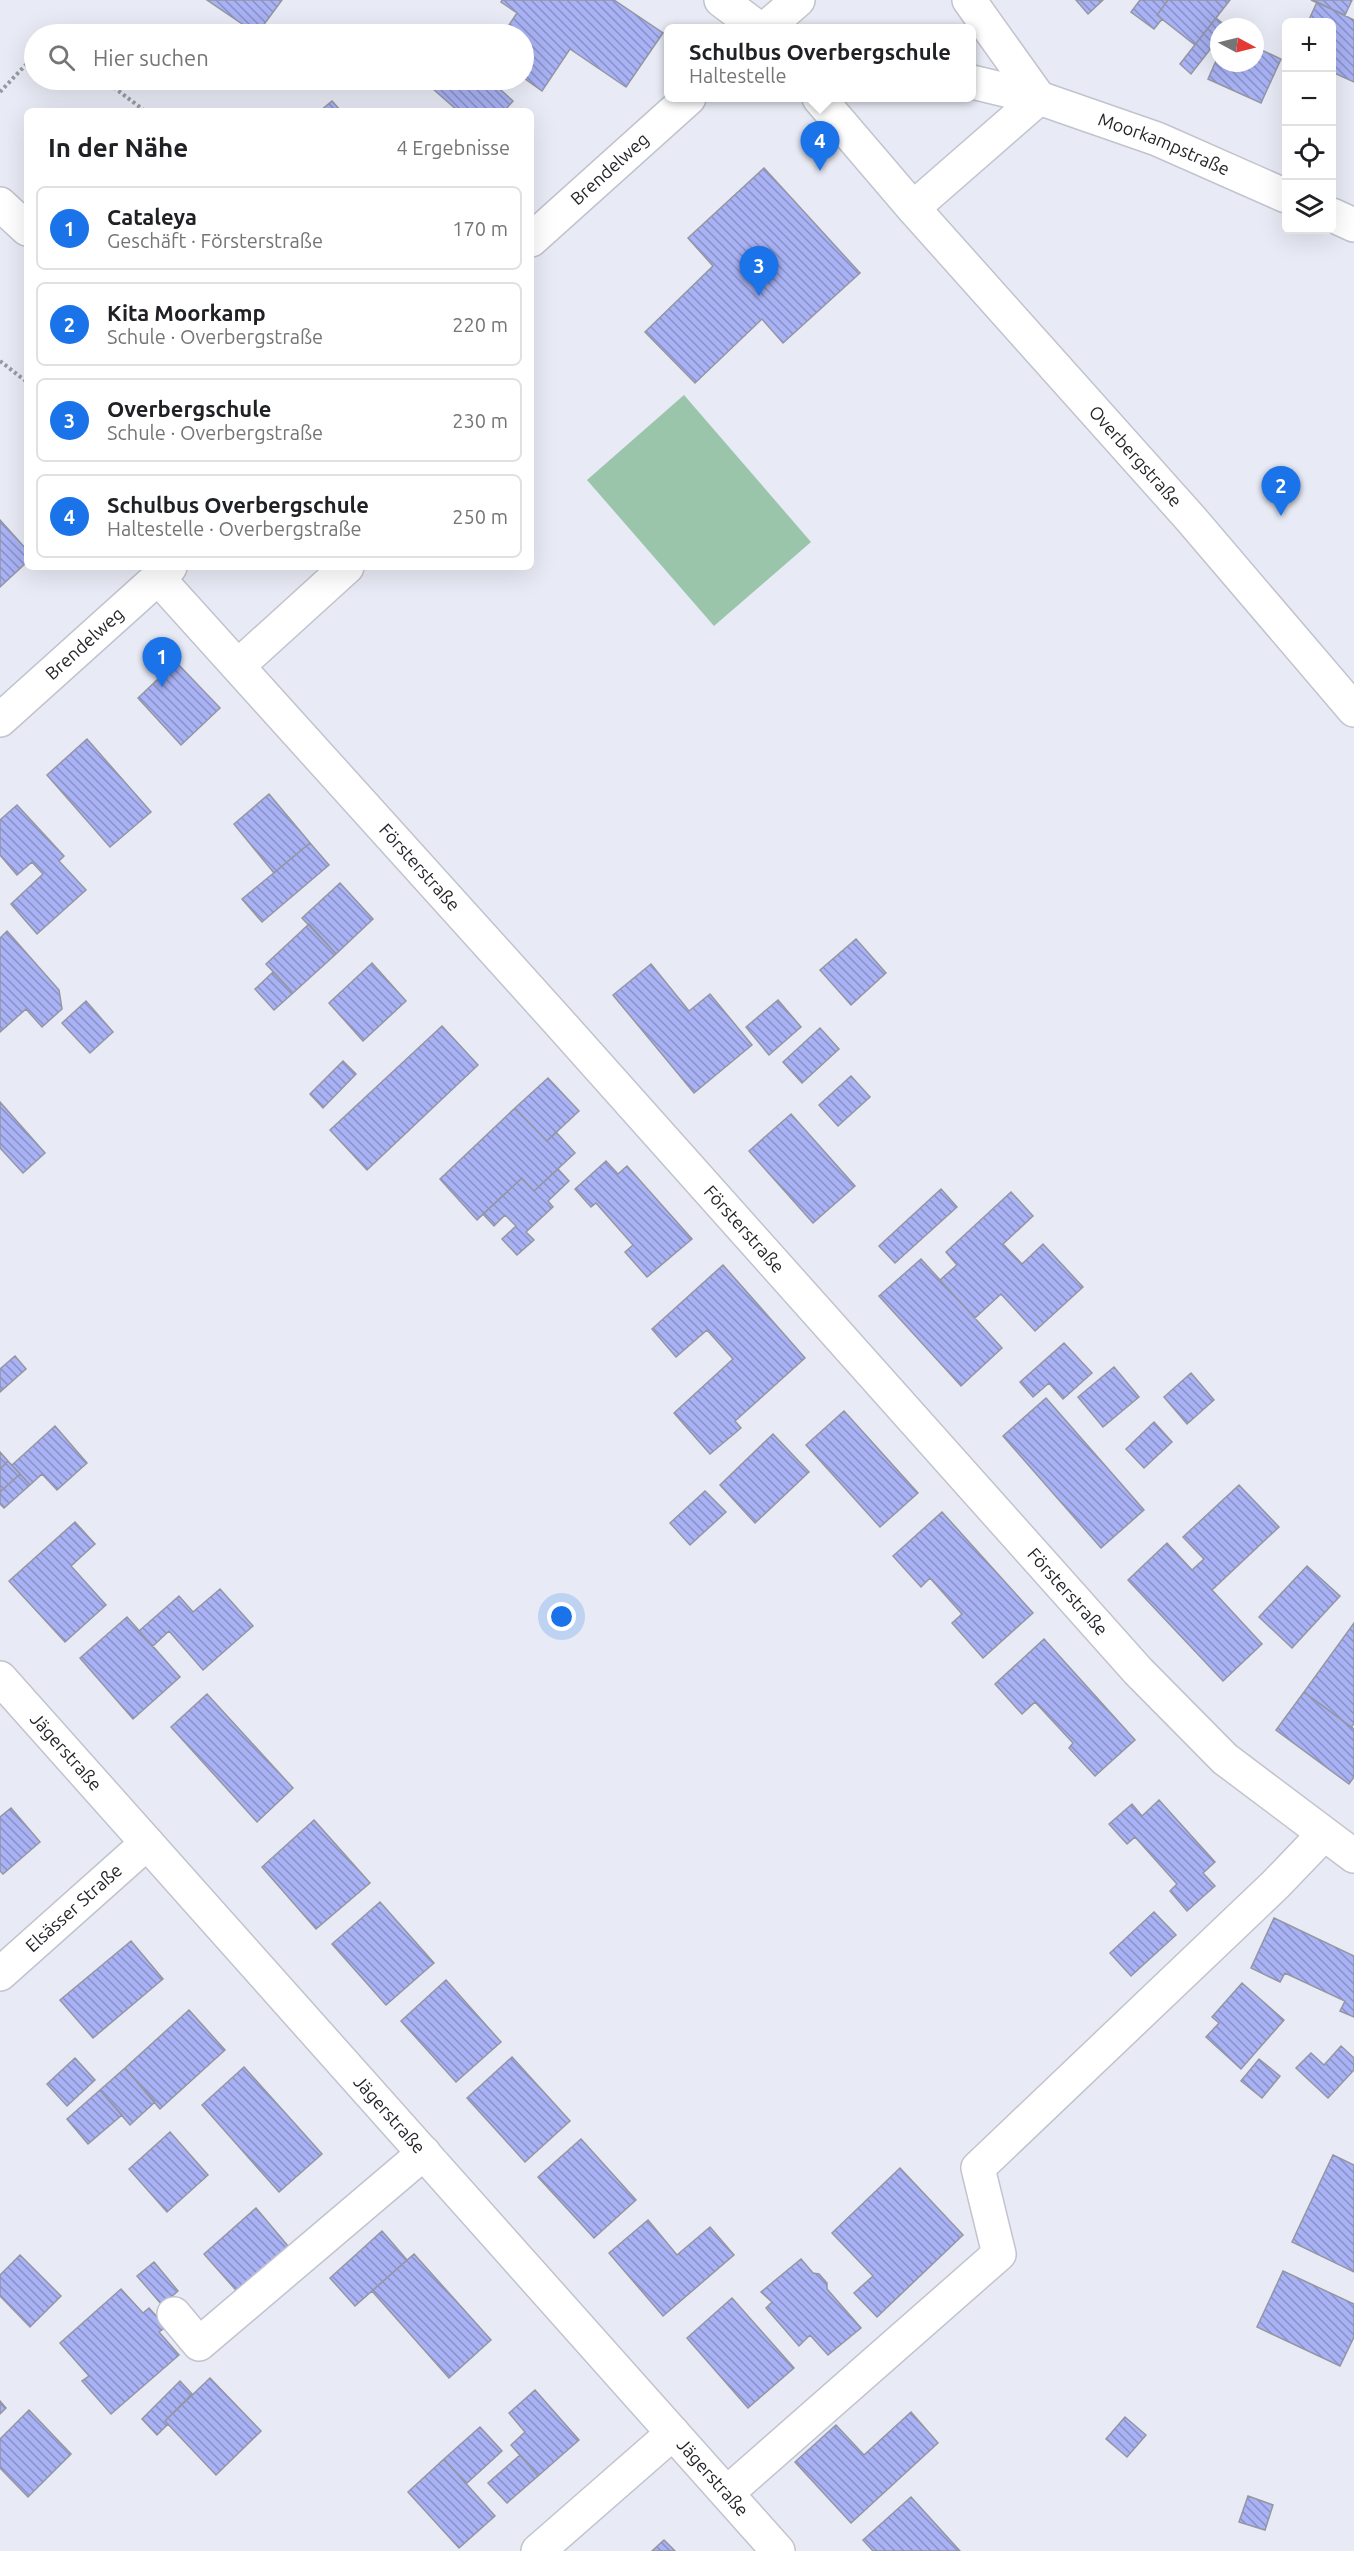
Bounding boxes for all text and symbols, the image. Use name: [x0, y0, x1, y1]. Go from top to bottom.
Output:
north arrow: [1210, 18, 1264, 72]
map controls: [1282, 18, 1336, 234]
button: +: [1282, 18, 1336, 72]
search box: [24, 24, 534, 90]
popup: [664, 24, 976, 102]
text: Schulbus Overbergschule: [689, 39, 951, 64]
icon: search: [45, 41, 78, 74]
text: Hier suchen: [93, 45, 209, 70]
text: Haltestelle: [689, 64, 786, 87]
button: −: [1282, 72, 1336, 126]
street label: Moorkampstraße: [1096, 108, 1233, 179]
pin: 4: [800, 122, 840, 171]
button: locate: [1282, 126, 1336, 180]
street label: Brendelweg: [566, 128, 652, 209]
text: In der Nähe: [48, 133, 188, 162]
text: 4 Ergebnisse: [396, 136, 510, 159]
button: layers: [1282, 180, 1336, 234]
text: Cataleya: [107, 204, 197, 229]
text: 1: [64, 217, 75, 240]
text: 170 m: [452, 217, 508, 240]
text: Geschäft · Försterstraße: [107, 229, 323, 252]
pin: 3: [740, 246, 778, 296]
text: Kita Moorkamp: [107, 300, 266, 325]
text: 2: [64, 313, 75, 336]
text: 220 m: [452, 313, 508, 336]
text: Schule · Overbergstraße: [107, 325, 323, 348]
text: Overbergschule: [107, 396, 272, 421]
street label: Overbergstraße: [1085, 401, 1186, 511]
text: 3: [64, 409, 75, 432]
text: 230 m: [452, 409, 508, 432]
text: Schule · Overbergstraße: [107, 421, 323, 444]
pin: 2: [1262, 466, 1300, 516]
text: Schulbus Overbergschule: [107, 492, 369, 517]
text: 4: [64, 505, 75, 528]
text: 250 m: [452, 505, 508, 528]
text: Haltestelle · Overbergstraße: [107, 517, 362, 540]
street label: Brendelweg: [41, 603, 127, 683]
pin: 1: [142, 638, 182, 687]
street label: Försterstraße: [376, 819, 464, 914]
street label: Försterstraße: [700, 1181, 789, 1276]
street label: Försterstraße: [1024, 1543, 1112, 1639]
your location: [547, 1602, 576, 1631]
street label: Jägerstraße: [27, 1708, 106, 1794]
street label: Elsässer Straße: [21, 1859, 125, 1955]
street label: Jägerstraße: [350, 2071, 430, 2157]
street label: Jägerstraße: [674, 2434, 753, 2520]

